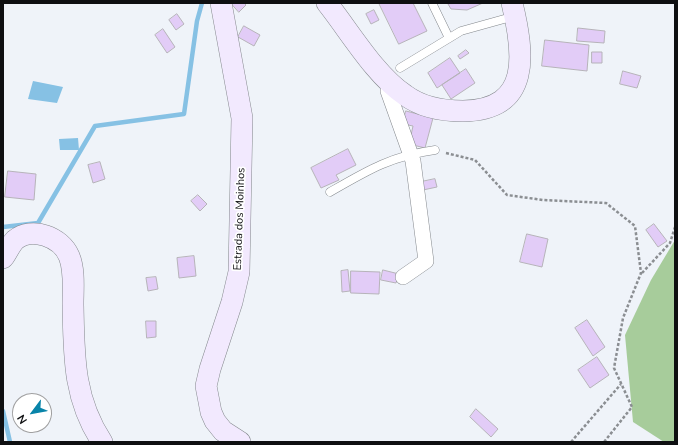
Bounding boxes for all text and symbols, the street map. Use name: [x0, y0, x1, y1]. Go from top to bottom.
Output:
street label: Estrada dos Moinhos: [232, 167, 248, 271]
north arrow: [12, 393, 52, 433]
text: N: [14, 412, 31, 427]

